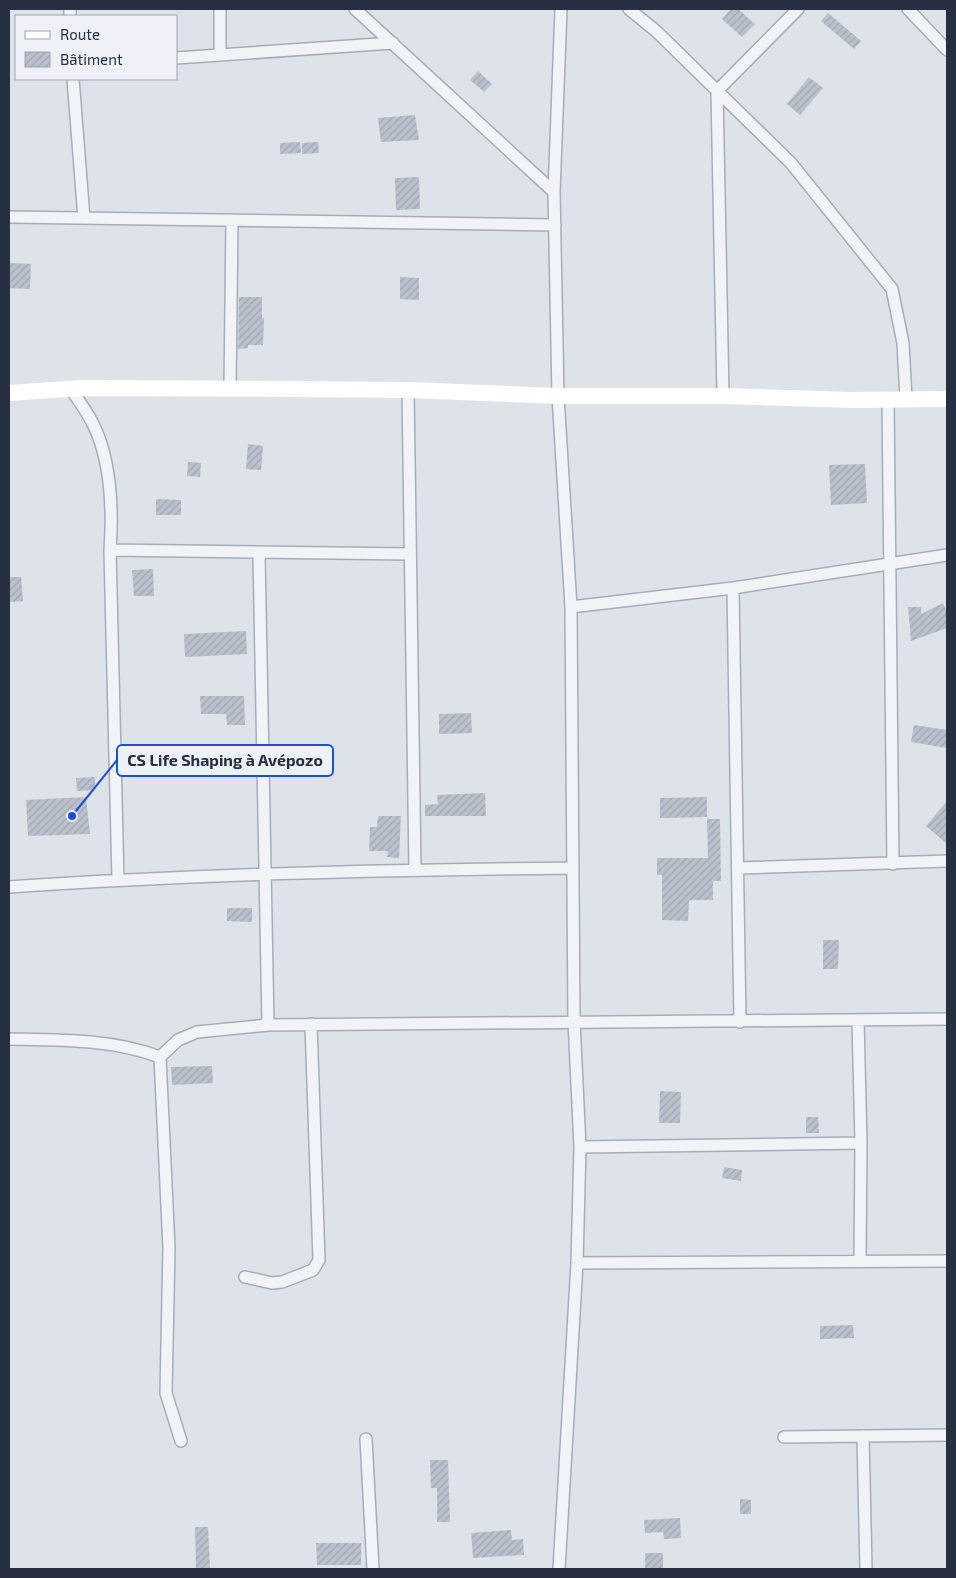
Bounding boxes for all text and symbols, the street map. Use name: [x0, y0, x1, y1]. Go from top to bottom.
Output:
legend: [15, 15, 178, 80]
text: Route: [60, 25, 100, 43]
text: Bâtiment: [60, 50, 123, 68]
callout: CS Life Shaping à Avépozo: [117, 745, 333, 776]
text: CS Life Shaping à Avépozo: [127, 750, 323, 769]

